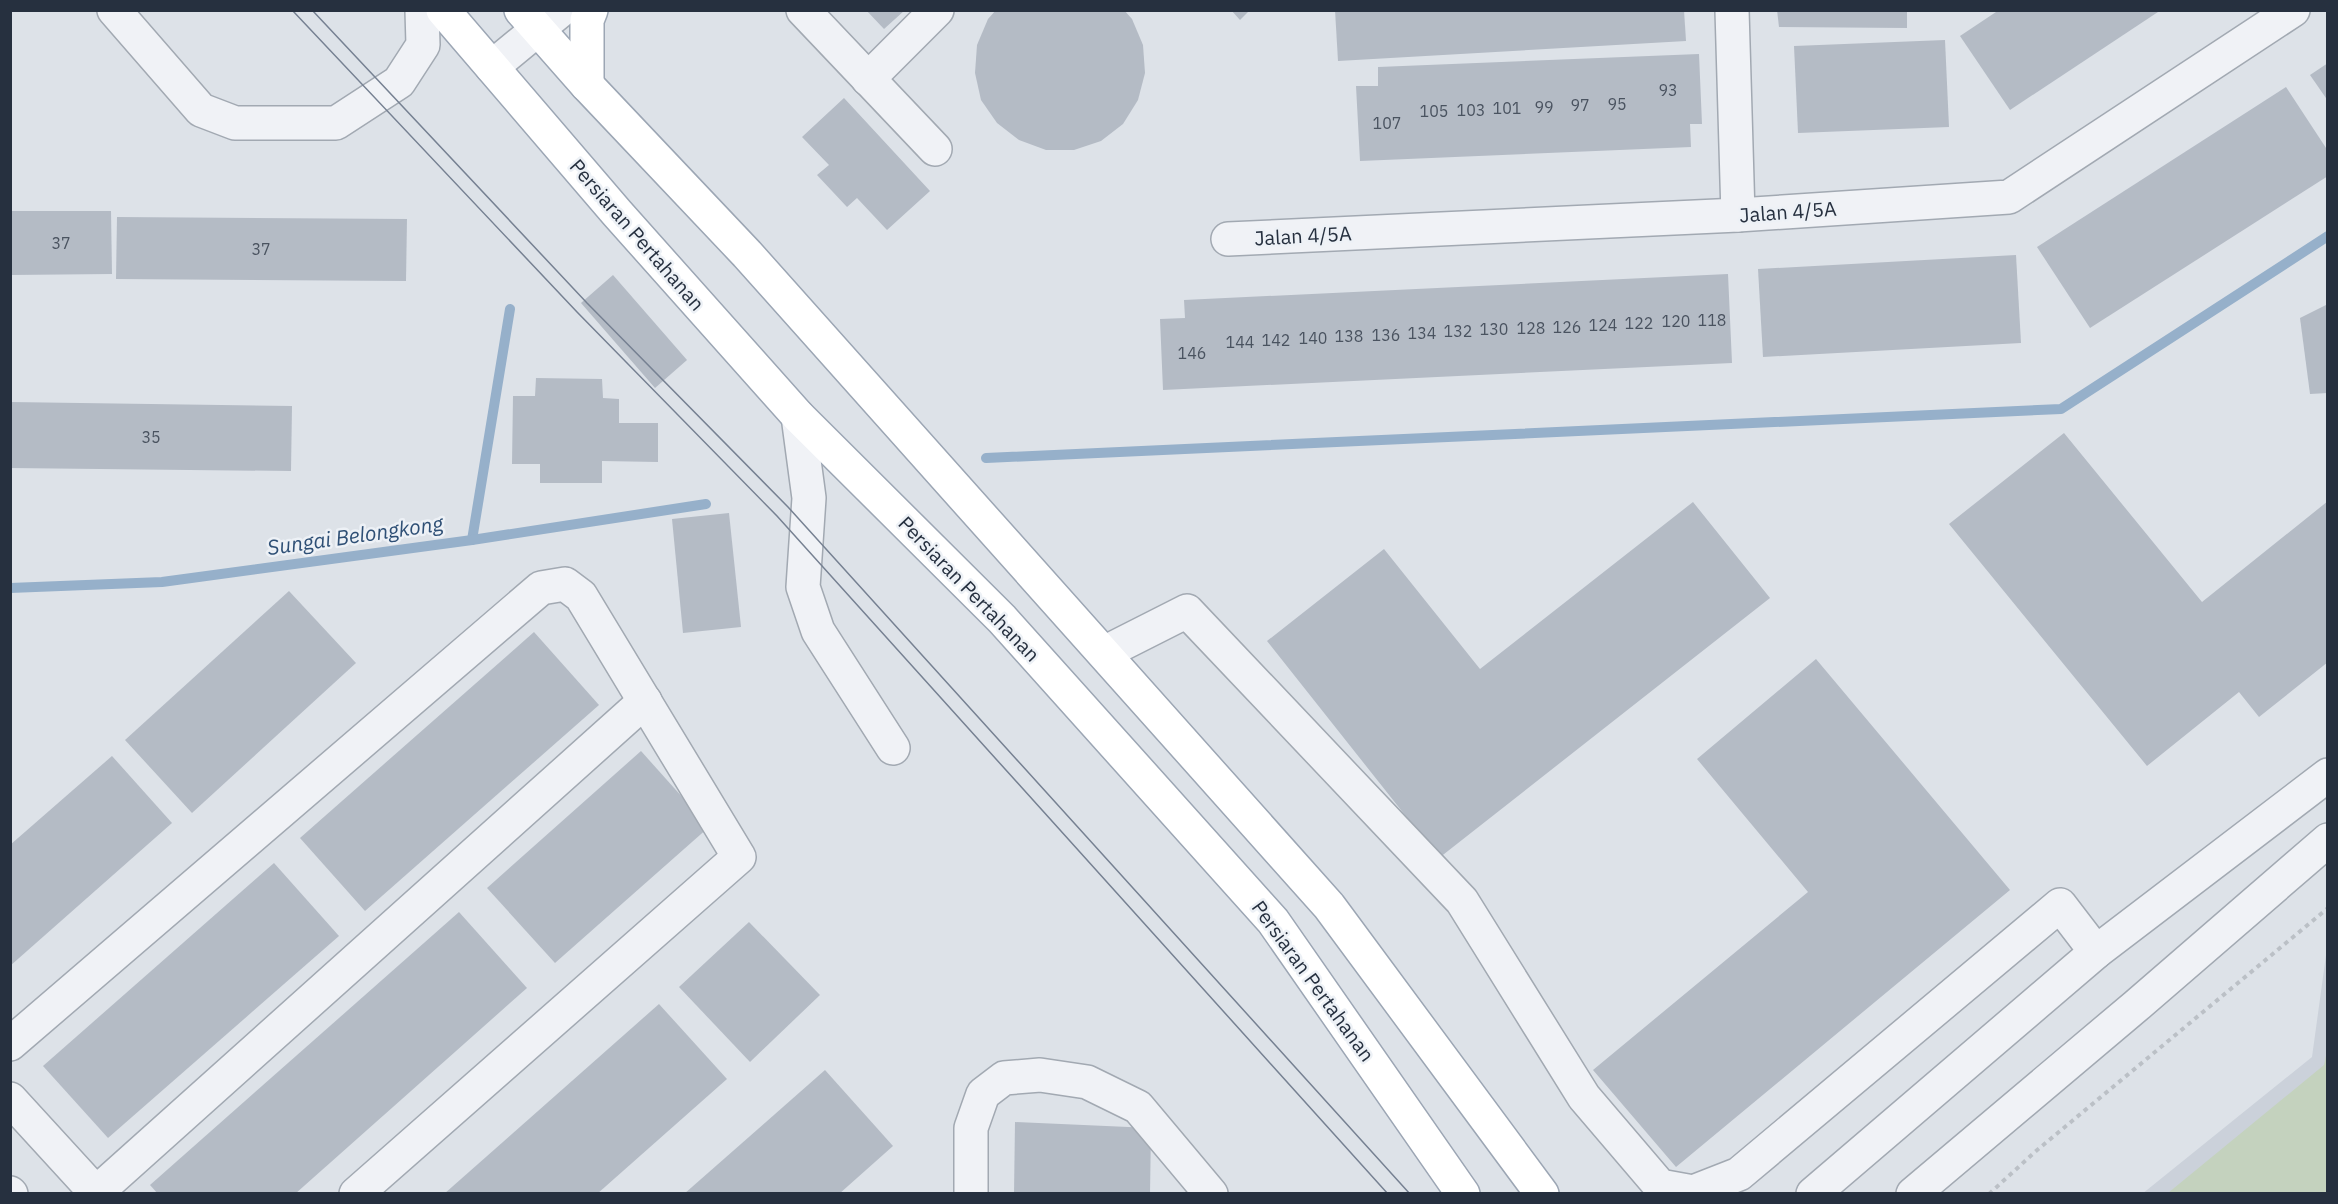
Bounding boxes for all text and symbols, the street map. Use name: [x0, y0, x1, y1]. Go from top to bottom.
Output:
house number: 93: [1658, 80, 1678, 100]
house number: 95: [1607, 94, 1627, 114]
house number: 97: [1570, 95, 1590, 115]
house number: 99: [1534, 97, 1554, 117]
house number: 101: [1493, 98, 1521, 118]
house number: 103: [1457, 100, 1485, 120]
house number: 105: [1420, 101, 1448, 121]
house number: 107: [1373, 113, 1401, 133]
street label: Persiaran Pertahanan: [564, 153, 711, 316]
street label: Jalan 4/5A: [1738, 195, 1838, 228]
street label: Jalan 4/5A: [1254, 219, 1353, 252]
house number: 37: [51, 233, 71, 253]
house number: 37: [251, 239, 271, 259]
house number: 118: [1698, 310, 1726, 330]
house number: 120: [1662, 311, 1690, 331]
house number: 122: [1625, 313, 1653, 333]
house number: 124: [1589, 315, 1617, 335]
house number: 126: [1553, 317, 1581, 337]
house number: 128: [1517, 318, 1545, 338]
house number: 130: [1480, 319, 1508, 339]
house number: 132: [1444, 321, 1472, 341]
house number: 134: [1408, 323, 1436, 343]
house number: 136: [1372, 325, 1400, 345]
house number: 138: [1335, 326, 1363, 346]
house number: 140: [1299, 328, 1327, 348]
house number: 142: [1262, 330, 1290, 350]
house number: 144: [1226, 332, 1254, 352]
house number: 146: [1178, 343, 1206, 363]
house number: 35: [141, 427, 161, 447]
water label: Sungai Belongkong: [265, 509, 446, 561]
street label: Persiaran Pertahanan: [893, 510, 1046, 667]
street label: Persiaran Pertahanan: [1246, 895, 1381, 1067]

